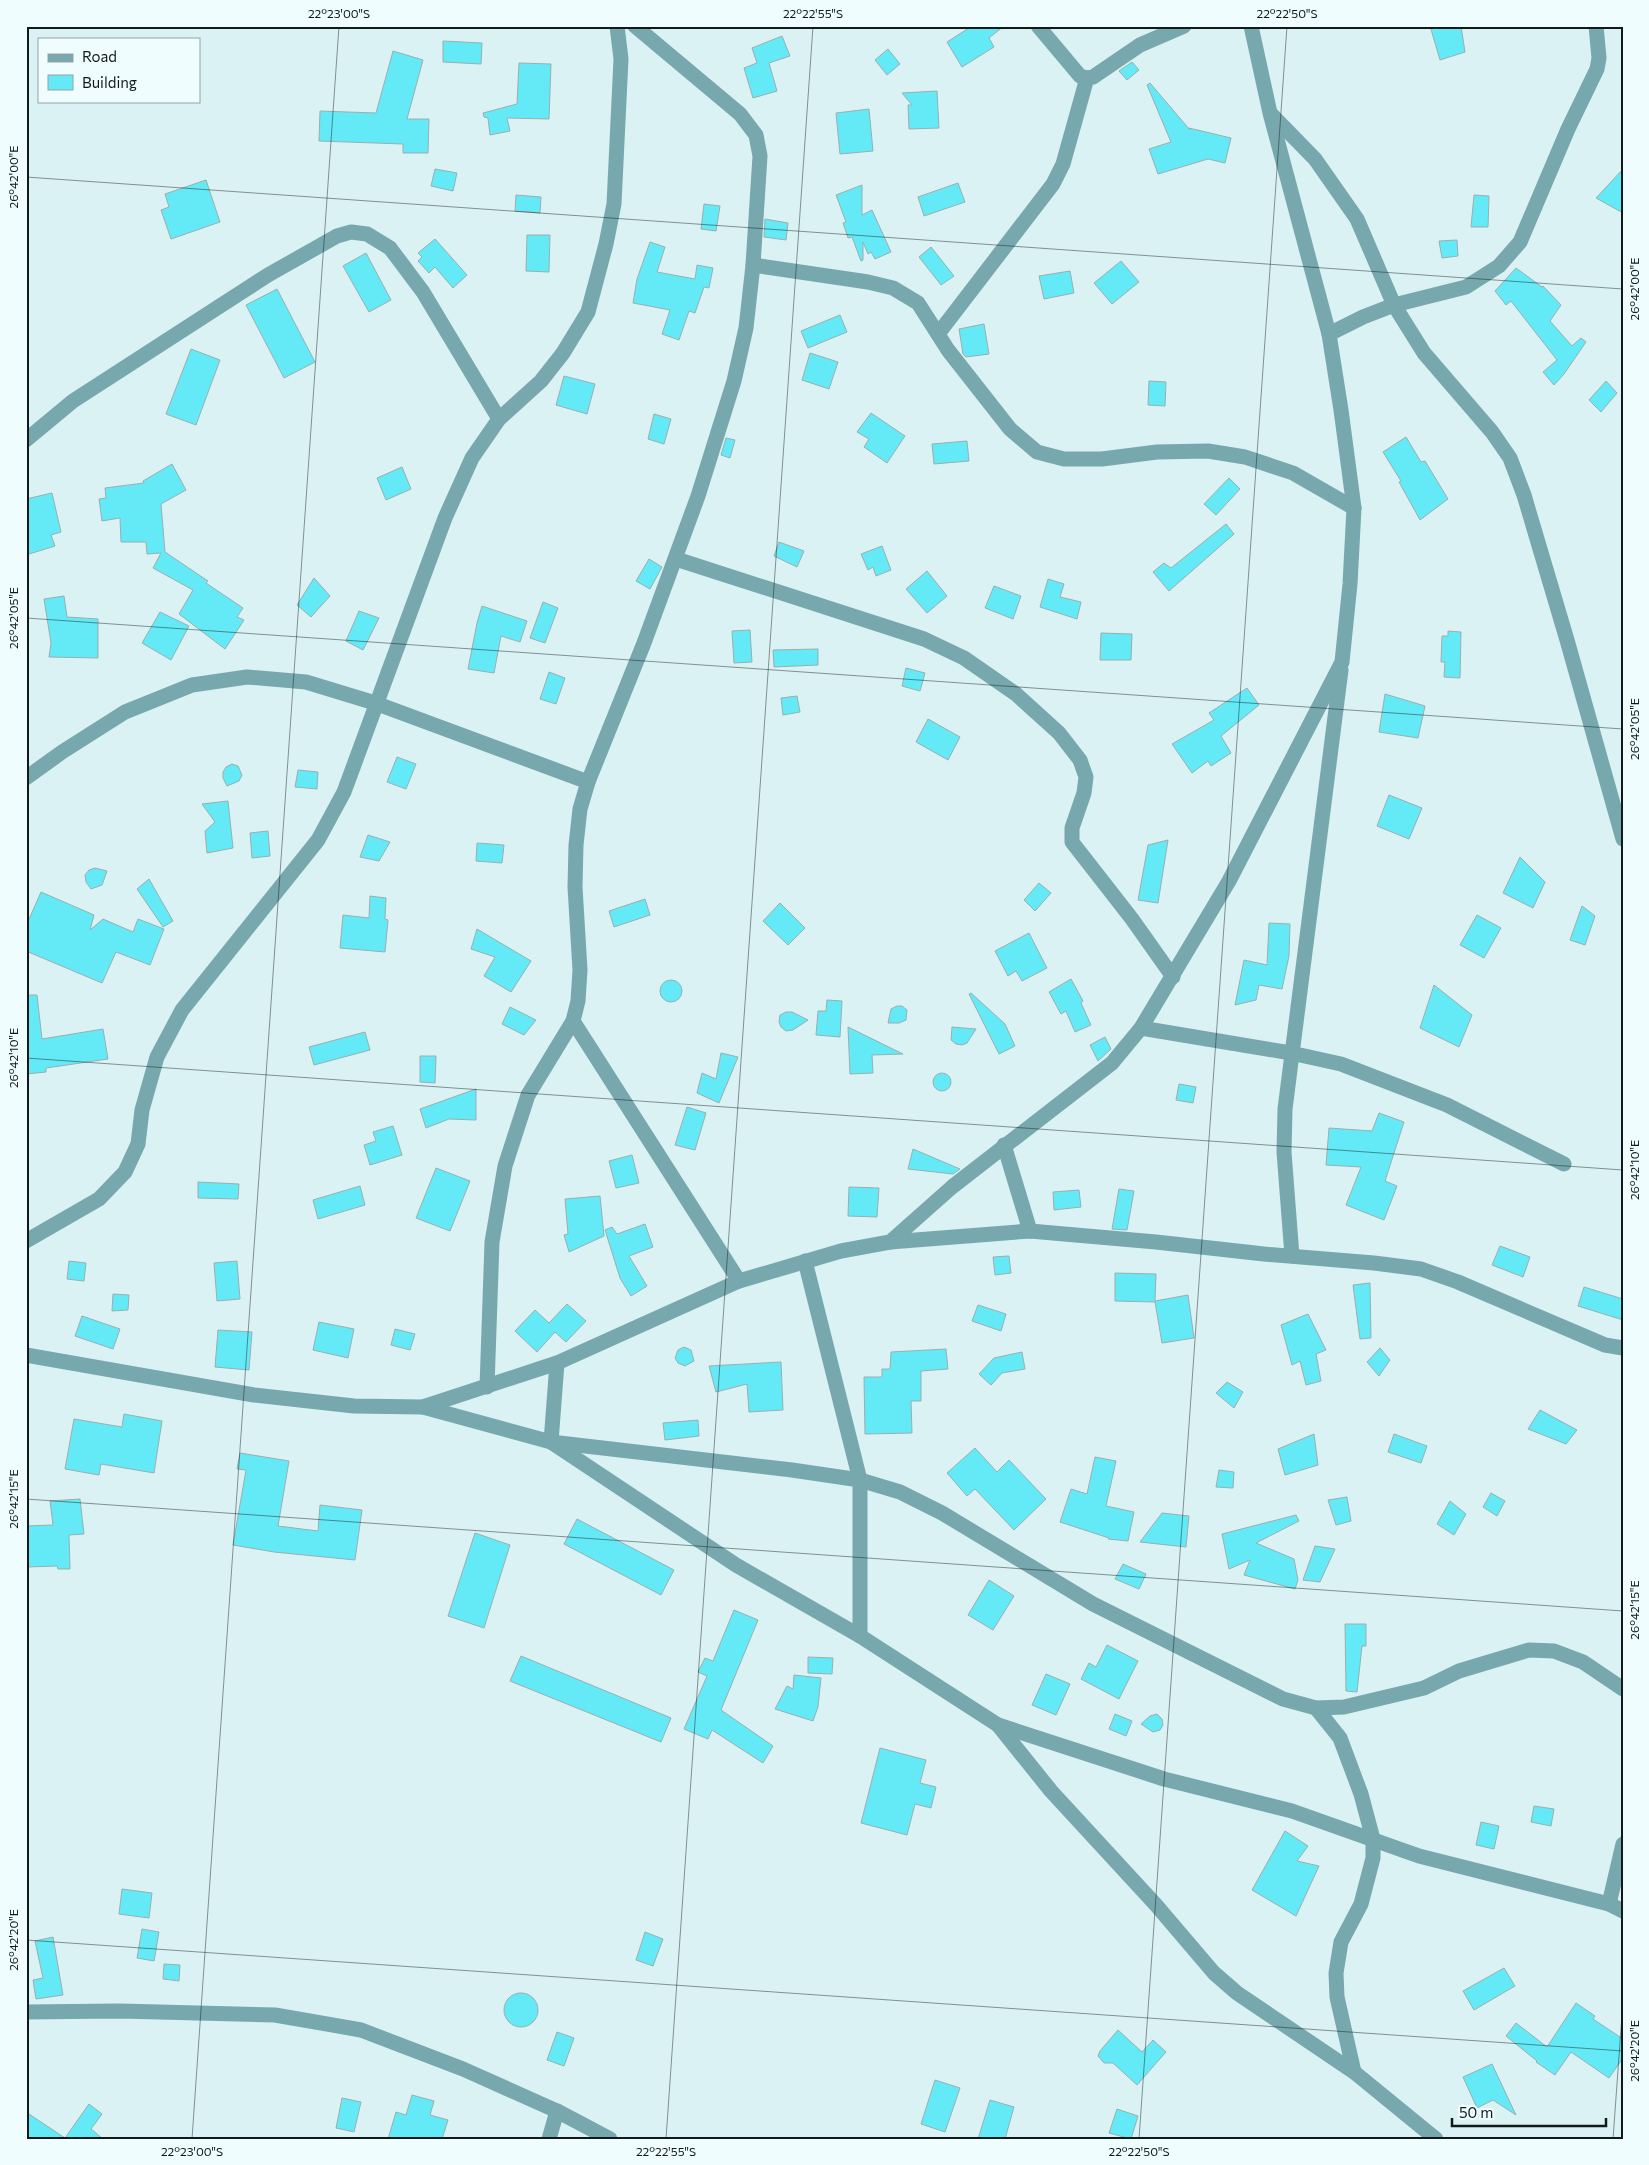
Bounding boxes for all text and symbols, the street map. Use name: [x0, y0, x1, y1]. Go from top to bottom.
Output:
text: 22°23'00"S: [308, 6, 370, 20]
text: 22°22'55"S: [783, 6, 843, 20]
text: 22°22'50"S: [1256, 6, 1318, 20]
legend: [38, 38, 200, 102]
text: Road: [82, 47, 117, 65]
text: Building: [82, 73, 137, 91]
text: 26°42'00"E: [6, 146, 20, 208]
text: 26°42'00"E: [1627, 258, 1641, 320]
text: 26°42'05"E: [6, 587, 20, 649]
text: 26°42'05"E: [1627, 698, 1641, 760]
text: 26°42'10"E: [6, 1028, 20, 1088]
text: 26°42'10"E: [1627, 1140, 1641, 1200]
text: 26°42'15"E: [6, 1469, 20, 1529]
text: 26°42'15"E: [1627, 1580, 1641, 1640]
text: 26°42'20"E: [6, 1909, 20, 1971]
text: 26°42'20"E: [1627, 2020, 1641, 2082]
scale bar: [1452, 2095, 1605, 2127]
text: 50 m: [1459, 2103, 1493, 2121]
text: 22°23'00"S: [161, 2144, 223, 2158]
text: 22°22'55"S: [636, 2144, 696, 2158]
text: 22°22'50"S: [1108, 2144, 1170, 2158]

